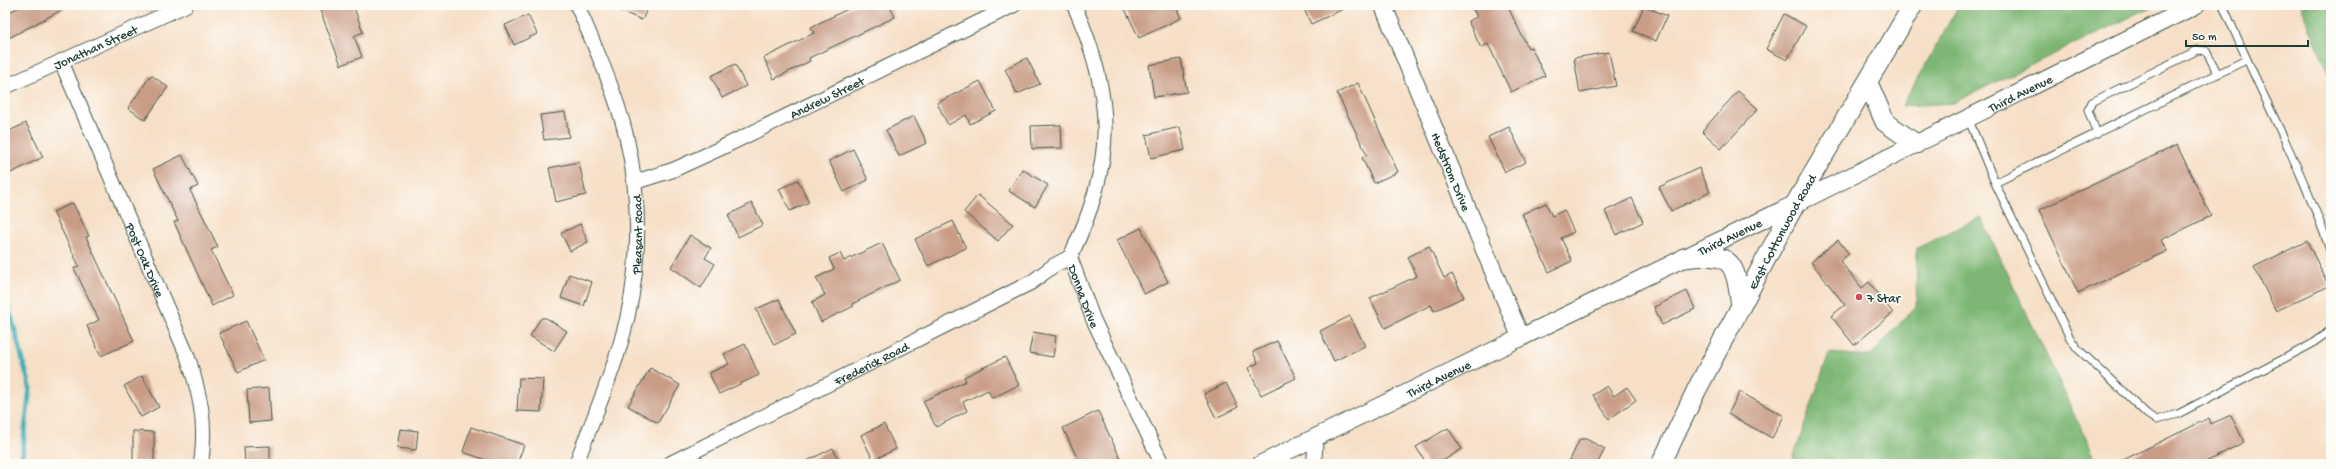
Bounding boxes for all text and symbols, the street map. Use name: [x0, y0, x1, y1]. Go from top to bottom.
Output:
street label: Jonathan Street: [52, 22, 142, 74]
scale bar: [2186, 22, 2308, 48]
text: 50 m: [2192, 31, 2217, 45]
street label: Third Avenue: [1986, 72, 2056, 117]
street label: Andrew Street: [788, 74, 869, 123]
street label: Hedstrom Drive: [1427, 131, 1473, 214]
street label: East Cottonwood Road: [1746, 171, 1822, 292]
street label: Pleasant Road: [630, 193, 647, 276]
street label: Third Avenue: [1695, 216, 1765, 261]
street label: Post Oak Drive: [121, 220, 166, 300]
street label: Donna Drive: [1063, 262, 1101, 331]
marker: 7 Star: [1854, 292, 1864, 302]
place label: 7 Star: [1866, 292, 1901, 307]
street label: Frederick Road: [831, 339, 913, 390]
street label: Third Avenue: [1404, 358, 1474, 402]

